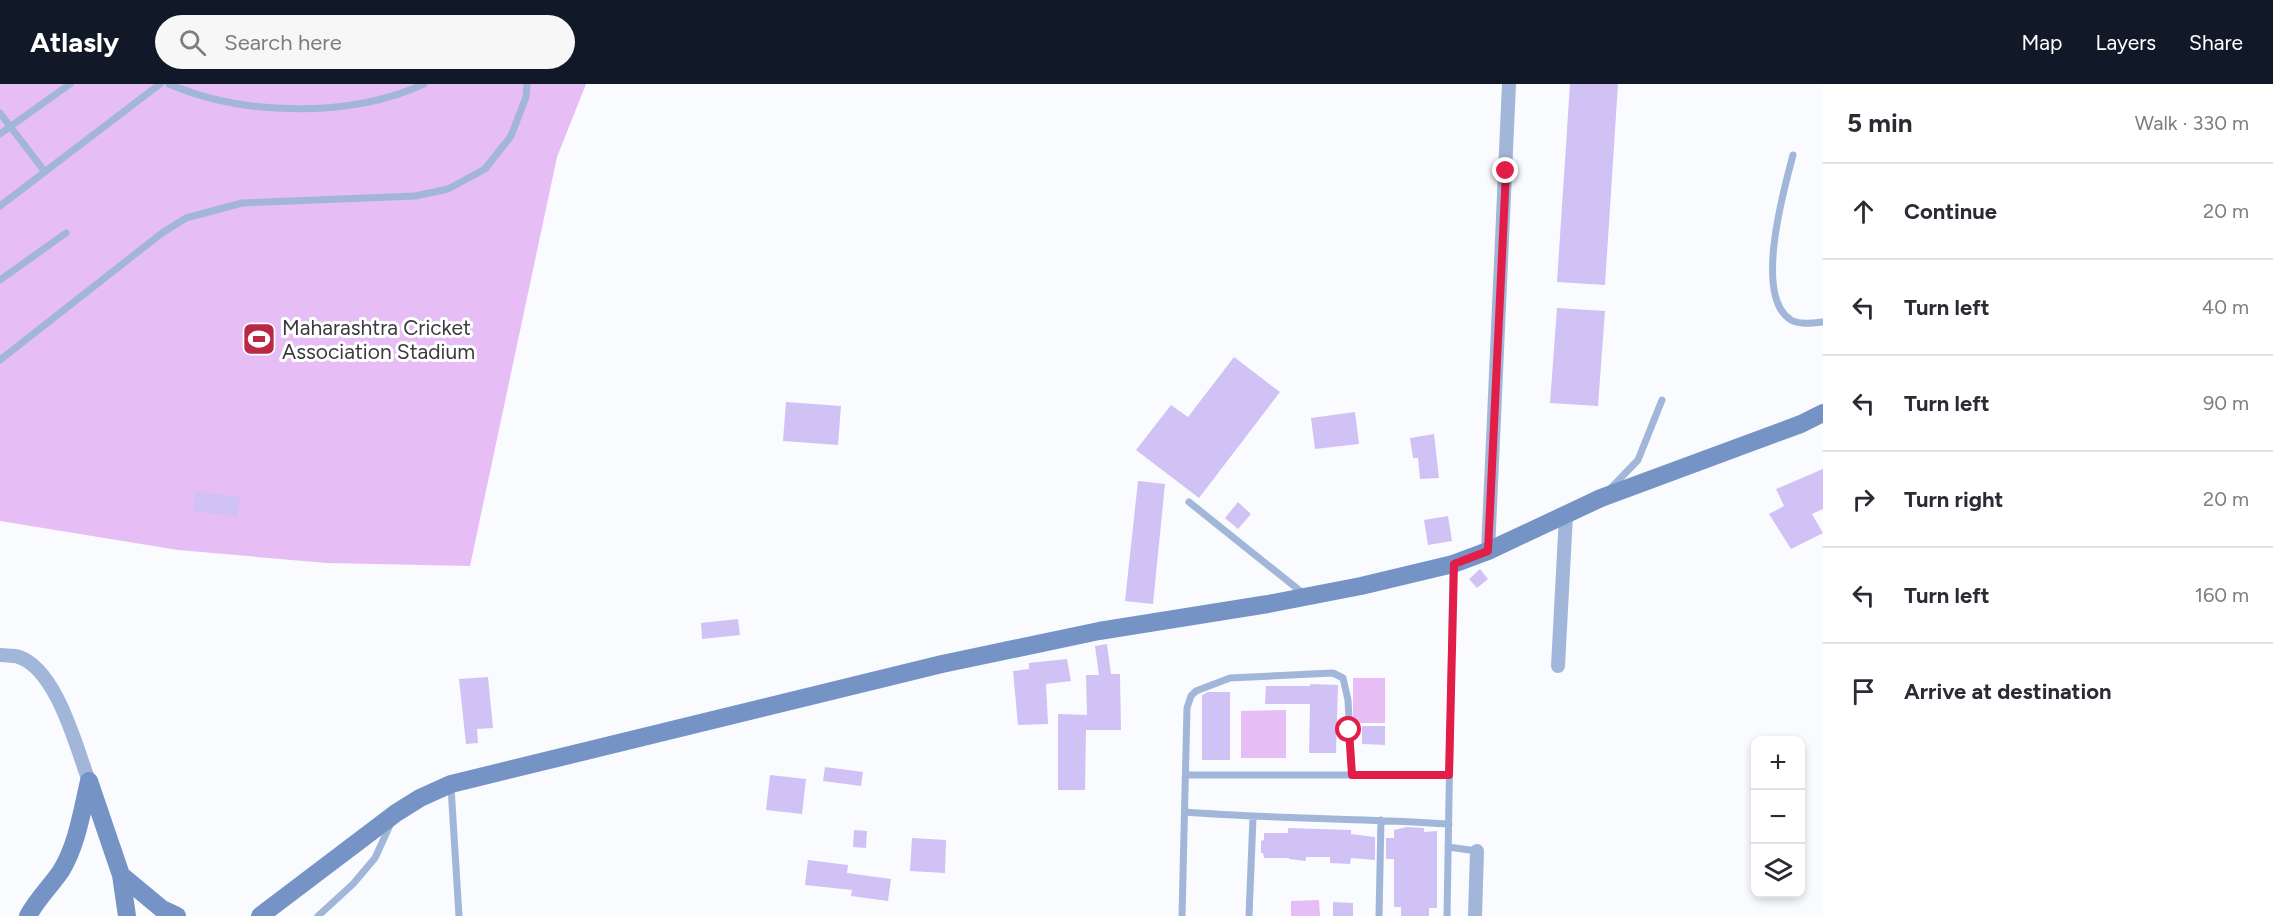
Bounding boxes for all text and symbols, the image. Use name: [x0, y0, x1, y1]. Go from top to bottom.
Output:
search box: [155, 15, 575, 69]
text: Atlasly: [30, 25, 119, 59]
icon: search: [176, 26, 209, 59]
text: Search here: [224, 29, 342, 56]
text: Map: [2022, 30, 2062, 55]
text: Layers: [2095, 30, 2156, 55]
text: Share: [2189, 30, 2243, 55]
text: 5 min: [1847, 107, 1913, 139]
text: Walk · 330 m: [2135, 111, 2249, 135]
route end: [1492, 157, 1518, 183]
icon: ahead: [1847, 195, 1880, 228]
text: Continue: [1904, 198, 1997, 225]
text: 20 m: [2203, 199, 2249, 223]
icon: left: [1847, 291, 1880, 324]
text: Turn left: [1904, 294, 1990, 321]
text: 40 m: [2202, 295, 2249, 319]
place label: Maharashtra Cricket Association Stadium: [282, 315, 475, 364]
sports icon: Maharashtra Cricket Association Stadium: [241, 321, 277, 357]
icon: left: [1847, 387, 1880, 420]
text: Turn left: [1904, 390, 1990, 417]
text: 90 m: [2203, 391, 2249, 415]
icon: right: [1847, 483, 1880, 516]
text: Turn right: [1904, 486, 2003, 513]
text: 20 m: [2203, 487, 2249, 511]
icon: left: [1847, 579, 1880, 612]
text: Turn left: [1904, 582, 1990, 609]
text: 160 m: [2195, 583, 2249, 607]
icon: arrive: [1847, 675, 1880, 708]
text: Arrive at destination: [1904, 678, 2112, 705]
route start: [1335, 716, 1361, 742]
map controls: [1751, 736, 1805, 898]
button: +: [1751, 736, 1805, 790]
button: −: [1751, 790, 1805, 844]
button: layers: [1751, 844, 1805, 898]

